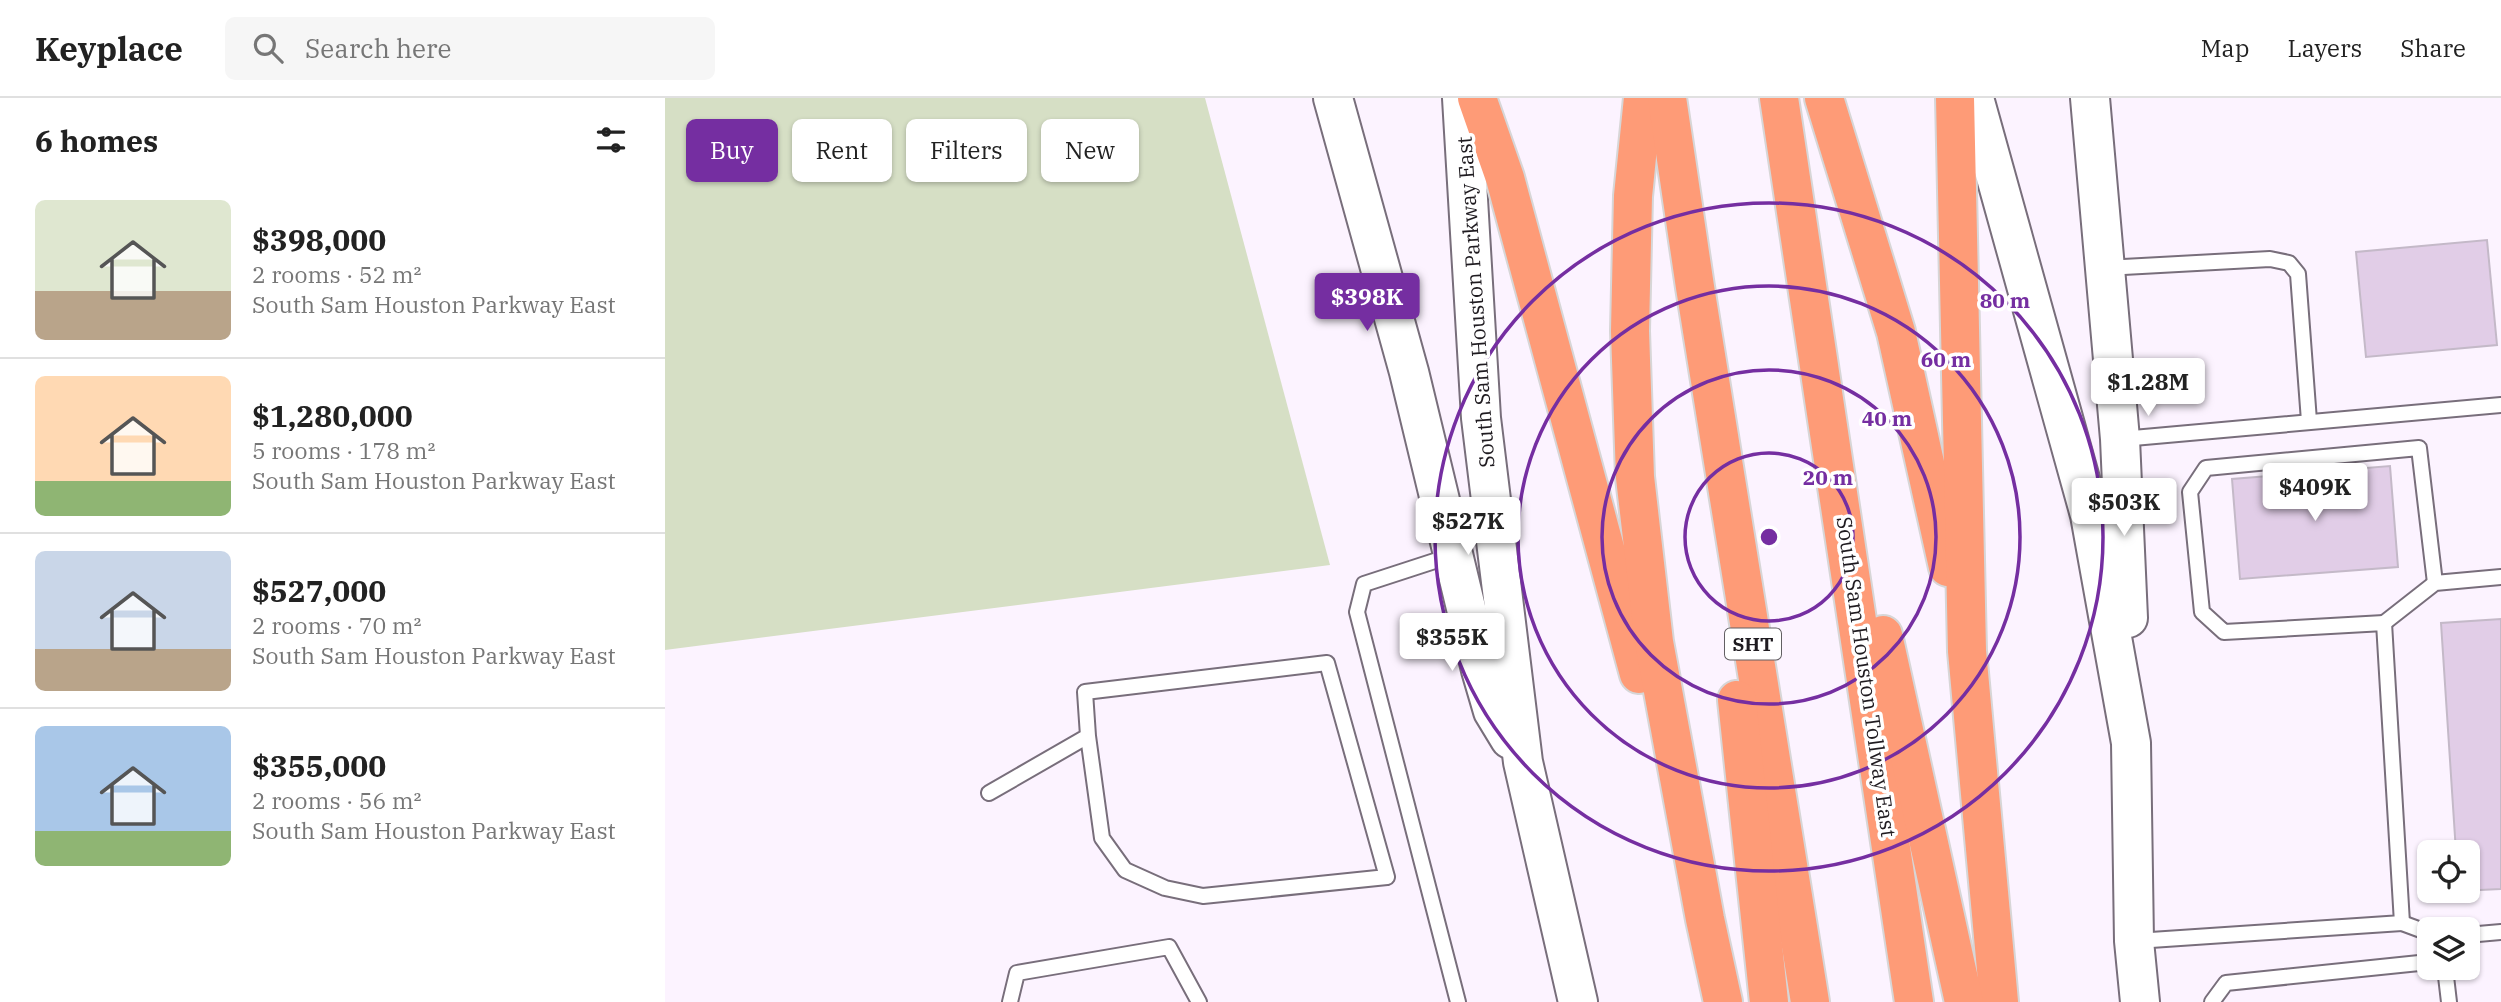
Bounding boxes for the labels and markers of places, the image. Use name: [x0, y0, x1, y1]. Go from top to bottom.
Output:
pin: $398K: [1318, 274, 1416, 333]
pin: $1.28M: [2091, 358, 2205, 418]
pin: $409K: [2266, 464, 2364, 523]
pin: $503K: [2075, 478, 2173, 538]
pin: $527K: [1419, 498, 1517, 557]
centre of rings: [1757, 525, 1781, 549]
pin: $355K: [1403, 614, 1501, 673]

